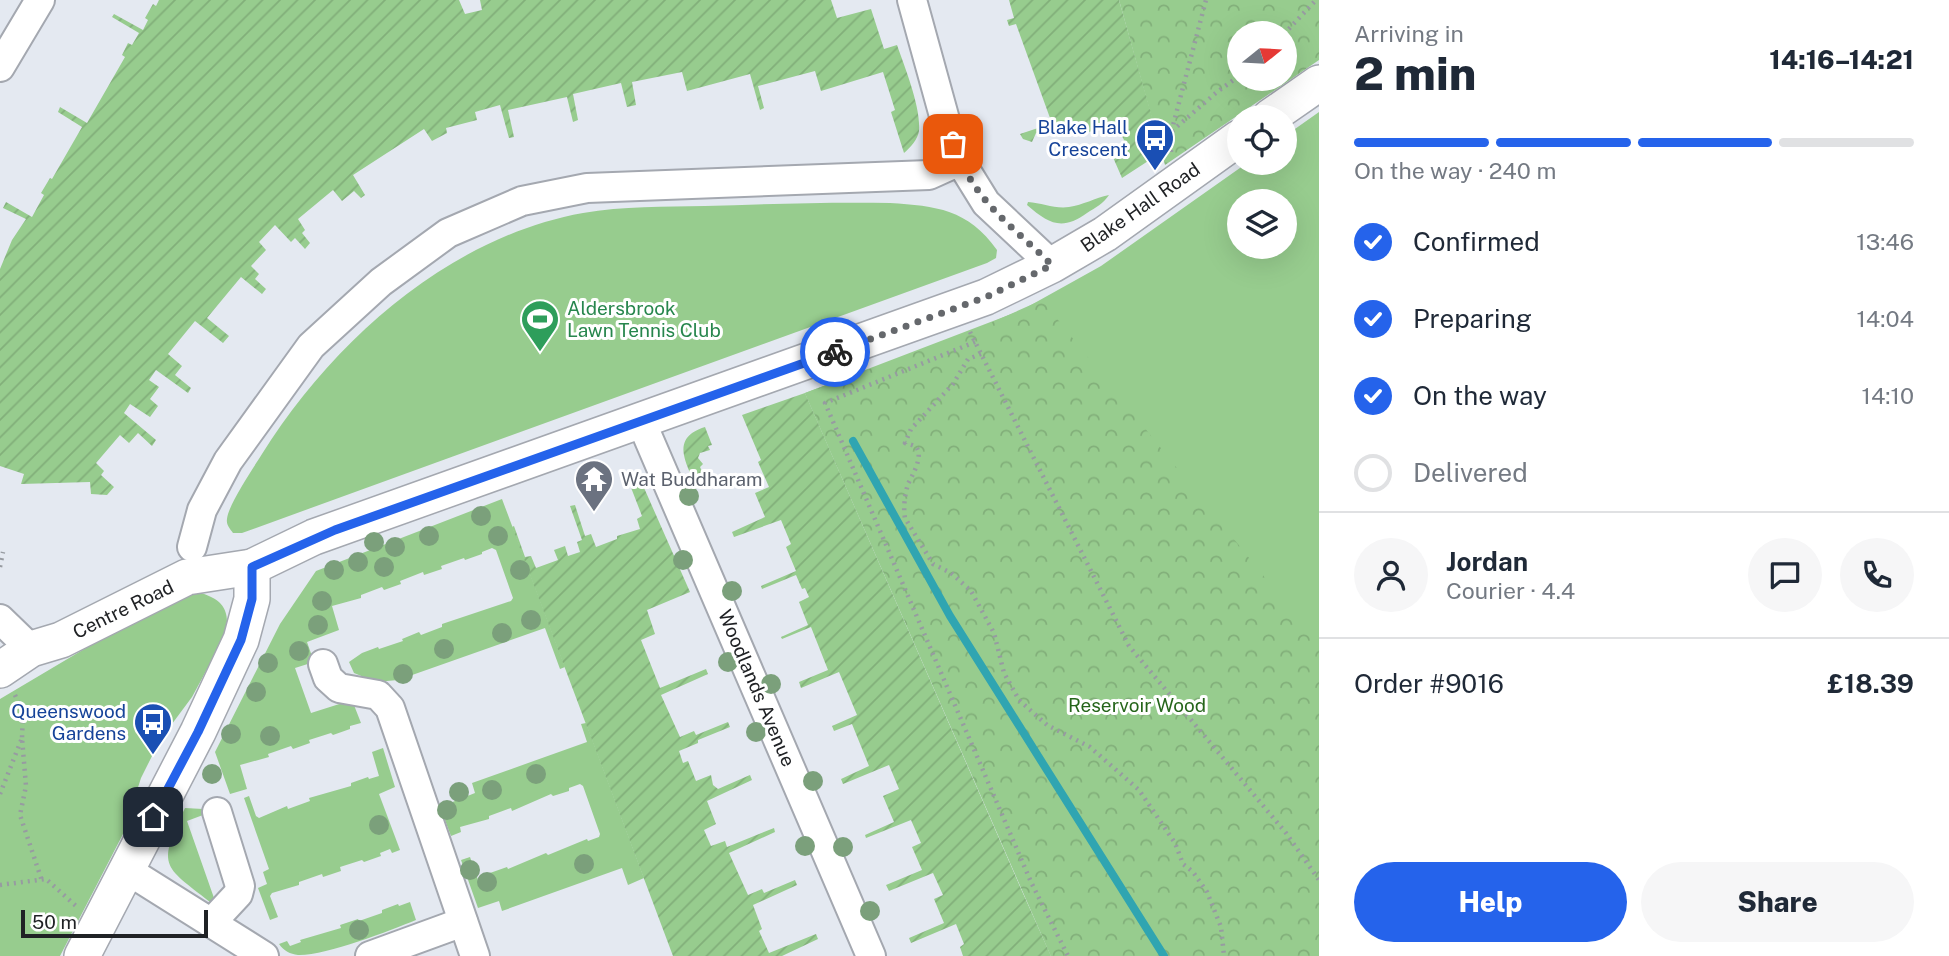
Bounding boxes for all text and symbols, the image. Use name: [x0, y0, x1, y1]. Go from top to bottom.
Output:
text: Arriving in: [1354, 20, 1464, 47]
north arrow: [1227, 21, 1297, 91]
map controls: [1227, 21, 1297, 259]
text: 14:16–14:21: [1769, 44, 1914, 75]
text: 2 min: [1354, 46, 1476, 100]
button: locate: [1227, 105, 1297, 175]
pin: [923, 114, 983, 174]
place label: Blake Hall Crescent: [1037, 116, 1128, 160]
bus stop icon: Blake Hall Crescent: [1134, 117, 1176, 172]
icon: bag: [934, 125, 972, 163]
text: On the way · 240 m: [1354, 157, 1556, 184]
street label: Blake Hall Road: [1076, 158, 1204, 256]
button: layers: [1227, 189, 1297, 259]
icon: check: [1354, 223, 1392, 261]
text: Confirmed: [1413, 226, 1540, 257]
text: 13:46: [1856, 228, 1914, 255]
place label: Aldersbrook Lawn Tennis Club: [567, 297, 721, 341]
sports icon: Aldersbrook Lawn Tennis Club: [519, 298, 561, 353]
icon: check: [1354, 300, 1392, 338]
text: Preparing: [1413, 303, 1532, 334]
text: 14:04: [1857, 305, 1914, 332]
courier: [800, 317, 870, 387]
icon: bike: [816, 333, 854, 371]
icon: check: [1354, 377, 1392, 415]
text: On the way: [1413, 380, 1547, 411]
text: 14:10: [1862, 382, 1914, 409]
text: Delivered: [1413, 457, 1528, 488]
temple icon: Wat Buddharam: [573, 458, 615, 513]
place label: Wat Buddharam: [621, 468, 762, 490]
button: person: [1354, 538, 1428, 612]
button: chat: [1748, 538, 1822, 612]
button: phone: [1840, 538, 1914, 612]
text: Jordan: [1446, 546, 1528, 577]
street label: Centre Road: [69, 575, 177, 643]
text: Courier · 4.4: [1446, 577, 1575, 604]
street label: Woodlands Avenue: [714, 606, 800, 770]
text: Order #9016: [1354, 668, 1504, 699]
text: £18.39: [1827, 668, 1914, 699]
park label: Reservoir Wood: [1068, 694, 1206, 716]
place label: Queenswood Gardens: [11, 700, 126, 744]
bus stop icon: Queenswood Gardens: [132, 701, 174, 756]
pin: [123, 787, 183, 847]
icon: home: [134, 798, 172, 836]
button: Help: [1354, 862, 1627, 942]
button: Share: [1641, 862, 1914, 942]
scale bar: [21, 907, 208, 939]
text: 50 m: [32, 911, 77, 933]

